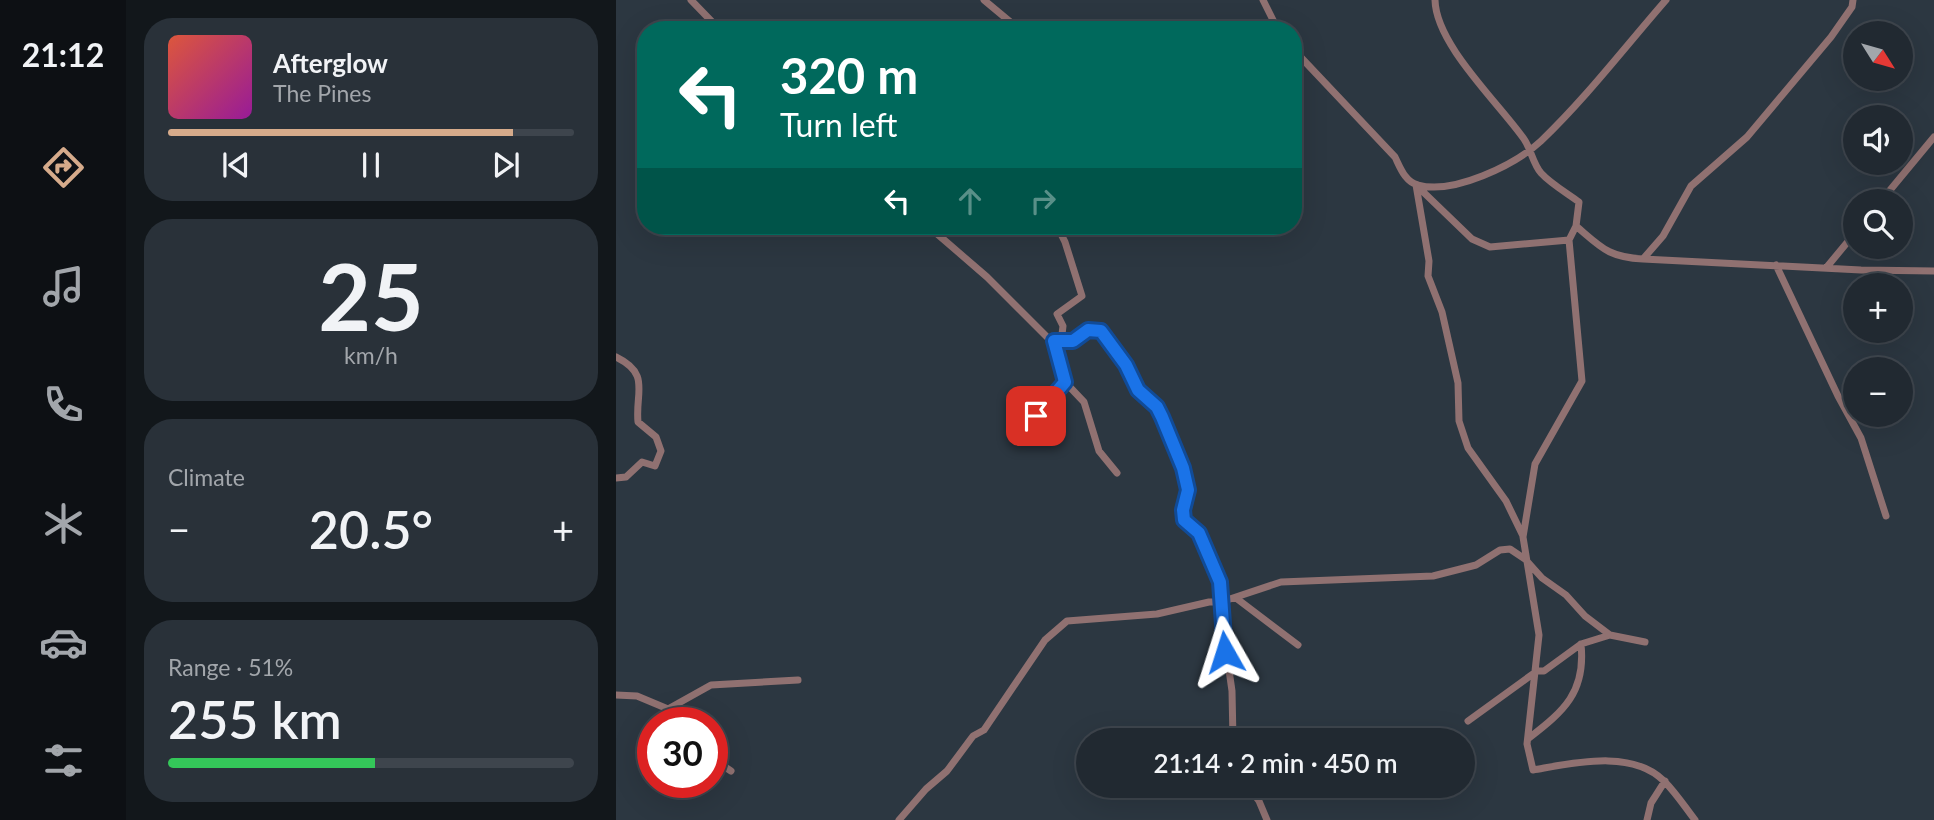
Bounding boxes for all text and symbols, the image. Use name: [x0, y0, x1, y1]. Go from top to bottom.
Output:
north arrow: [1843, 21, 1913, 91]
map controls: [1843, 21, 1913, 427]
text: 21:12: [22, 35, 104, 74]
text: 320 m: [780, 46, 918, 104]
text: Afterglow: [273, 47, 388, 79]
icon: left: [665, 49, 756, 140]
text: The Pines: [273, 79, 371, 107]
text: Turn left: [780, 105, 897, 144]
button: sound: [1843, 105, 1913, 175]
icon: directions: [39, 143, 88, 192]
icon: previous: [217, 146, 255, 184]
icon: pause: [352, 146, 390, 184]
icon: next: [487, 146, 525, 184]
icon: left: [878, 182, 916, 220]
icon: ahead: [951, 182, 989, 220]
icon: right: [1024, 182, 1062, 220]
button: search: [1843, 189, 1913, 259]
text: 25: [318, 241, 424, 350]
icon: music: [39, 262, 88, 311]
button: +: [1843, 273, 1913, 343]
text: km/h: [344, 341, 398, 369]
button: −: [1843, 357, 1913, 427]
icon: phone: [39, 380, 88, 429]
pin: [1006, 386, 1066, 446]
icon: arrive: [1017, 397, 1055, 435]
text: Climate: [168, 463, 245, 491]
text: 20.5°: [309, 498, 433, 560]
icon: climate: [39, 499, 88, 548]
text: −: [168, 506, 190, 552]
text: +: [552, 506, 574, 552]
position arrow: [1188, 615, 1262, 689]
icon: car: [39, 618, 88, 667]
text: Range · 51%: [168, 653, 293, 681]
text: 255 km: [168, 688, 342, 750]
speed limit sign: 30: [637, 707, 728, 798]
icon: filters: [39, 736, 88, 785]
text: 21:14 · 2 min · 450 m: [1153, 747, 1398, 779]

